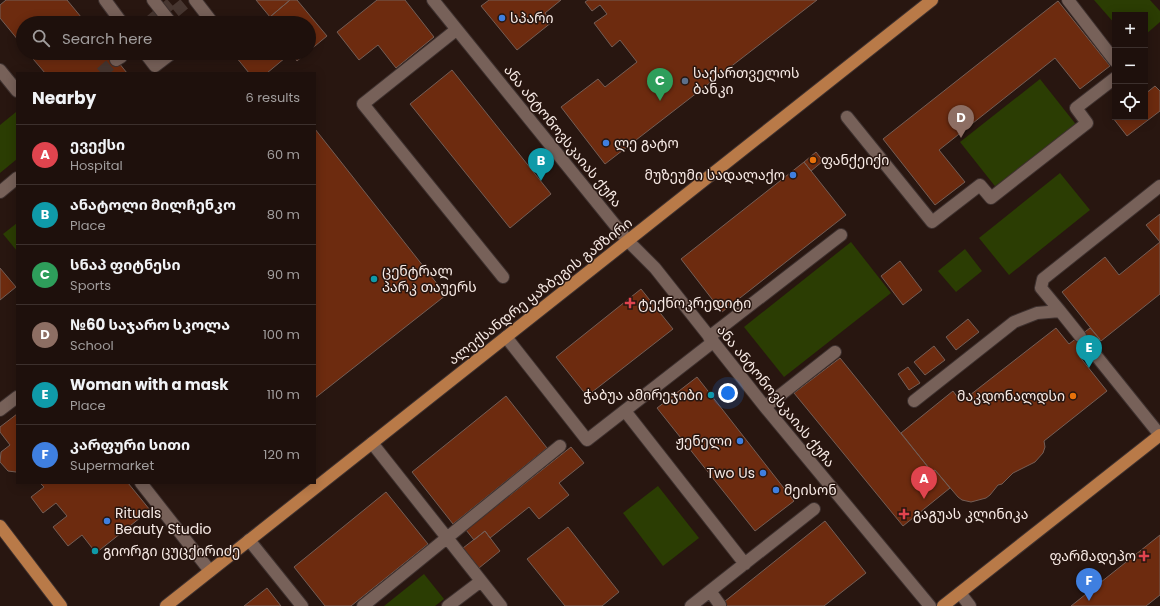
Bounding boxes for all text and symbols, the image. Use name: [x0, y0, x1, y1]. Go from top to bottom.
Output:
place label: სპარი: [510, 8, 553, 28]
map controls: [1112, 12, 1148, 120]
button: +: [1112, 12, 1148, 48]
marker: სპარი: [497, 13, 507, 23]
search box: [16, 16, 316, 60]
icon: search: [30, 27, 52, 49]
text: Search here: [62, 28, 152, 49]
button: −: [1112, 48, 1148, 84]
street label: ანა ანტონოვსკაიას ქუჩა: [499, 61, 627, 211]
place label: საქართველოს ბანკი: [693, 63, 800, 99]
pin: C: [647, 68, 673, 101]
marker: საქართველოს ბანკი: [680, 76, 690, 86]
button: locate: [1112, 84, 1148, 120]
text: Nearby: [32, 86, 96, 110]
text: 6 results: [246, 88, 300, 107]
pin: D: [948, 105, 974, 138]
place label: ლე გატო: [614, 133, 679, 153]
text: ევექსი: [70, 134, 125, 155]
marker: ლე გატო: [601, 138, 611, 148]
text: A: [40, 145, 50, 164]
text: 60 m: [267, 145, 300, 164]
pin: B: [528, 148, 554, 181]
place label: ფანქეიქი: [821, 150, 889, 170]
marker: ფანქეიქი: [808, 155, 818, 165]
text: Hospital: [70, 156, 123, 175]
place label: მუზეუმი სადალაქო: [644, 165, 785, 185]
marker: მუზეუმი სადალაქო: [788, 170, 798, 180]
text: ანატოლი მილჩენკო: [70, 194, 236, 215]
text: B: [41, 205, 49, 224]
text: 80 m: [267, 205, 300, 224]
street label: ალექსანდრე ყაზბეგის გამზირი: [444, 213, 636, 369]
text: Place: [70, 216, 105, 235]
text: სნაპ ფიტნესი: [70, 254, 181, 275]
place label: ცენტრალ პარკ თაუერს: [382, 261, 477, 297]
text: C: [40, 265, 50, 284]
text: 90 m: [267, 265, 300, 284]
marker: ცენტრალ პარკ თაუერს: [369, 274, 379, 284]
text: Sports: [70, 276, 111, 295]
place label: ტექნოკრედიტი: [638, 293, 751, 313]
marker: ტექნოკრედიტი: [625, 298, 635, 308]
text: №60 საჯარო სკოლა: [70, 314, 230, 335]
street label: ანა ანტონოვსკაიას ქუჩა: [712, 321, 840, 471]
text: D: [40, 325, 50, 344]
text: 100 m: [263, 325, 300, 344]
pin: E: [1076, 335, 1102, 368]
text: School: [70, 336, 114, 355]
text: Woman with a mask: [70, 374, 229, 395]
your location: [718, 383, 738, 403]
text: E: [41, 385, 49, 404]
text: 110 m: [267, 385, 300, 404]
place label: ჭაბუა ამირეჯიბი: [583, 385, 703, 405]
place label: მაკდონალდსი: [957, 386, 1065, 406]
marker: ჭაბუა ამირეჯიბი: [706, 390, 716, 400]
marker: მაკდონალდსი: [1068, 391, 1078, 401]
text: Place: [70, 396, 105, 415]
place label: ჟენელი: [675, 431, 732, 451]
text: კარფური სითი: [70, 434, 190, 455]
marker: ჟენელი: [735, 436, 745, 446]
text: F: [41, 445, 49, 464]
text: 120 m: [263, 445, 300, 464]
text: Supermarket: [70, 456, 154, 475]
place label: Two Us: [706, 463, 755, 483]
pin: A: [911, 466, 937, 499]
marker: Two Us: [758, 468, 768, 478]
place label: მეისონ: [784, 480, 837, 500]
marker: მეისონ: [771, 485, 781, 495]
place label: Rituals Beauty Studio: [115, 503, 212, 539]
place label: გაგუას კლინიკა: [913, 504, 1028, 524]
marker: გაგუას კლინიკა: [898, 508, 910, 520]
marker: Rituals Beauty Studio: [102, 516, 112, 526]
place label: გიორგი ცუცქირიძე: [103, 541, 240, 561]
marker: გიორგი ცუცქირიძე: [90, 546, 100, 556]
place label: ფარმადეპო: [1050, 546, 1136, 566]
marker: ფარმადეპო: [1139, 551, 1149, 561]
pin: F: [1076, 568, 1102, 601]

